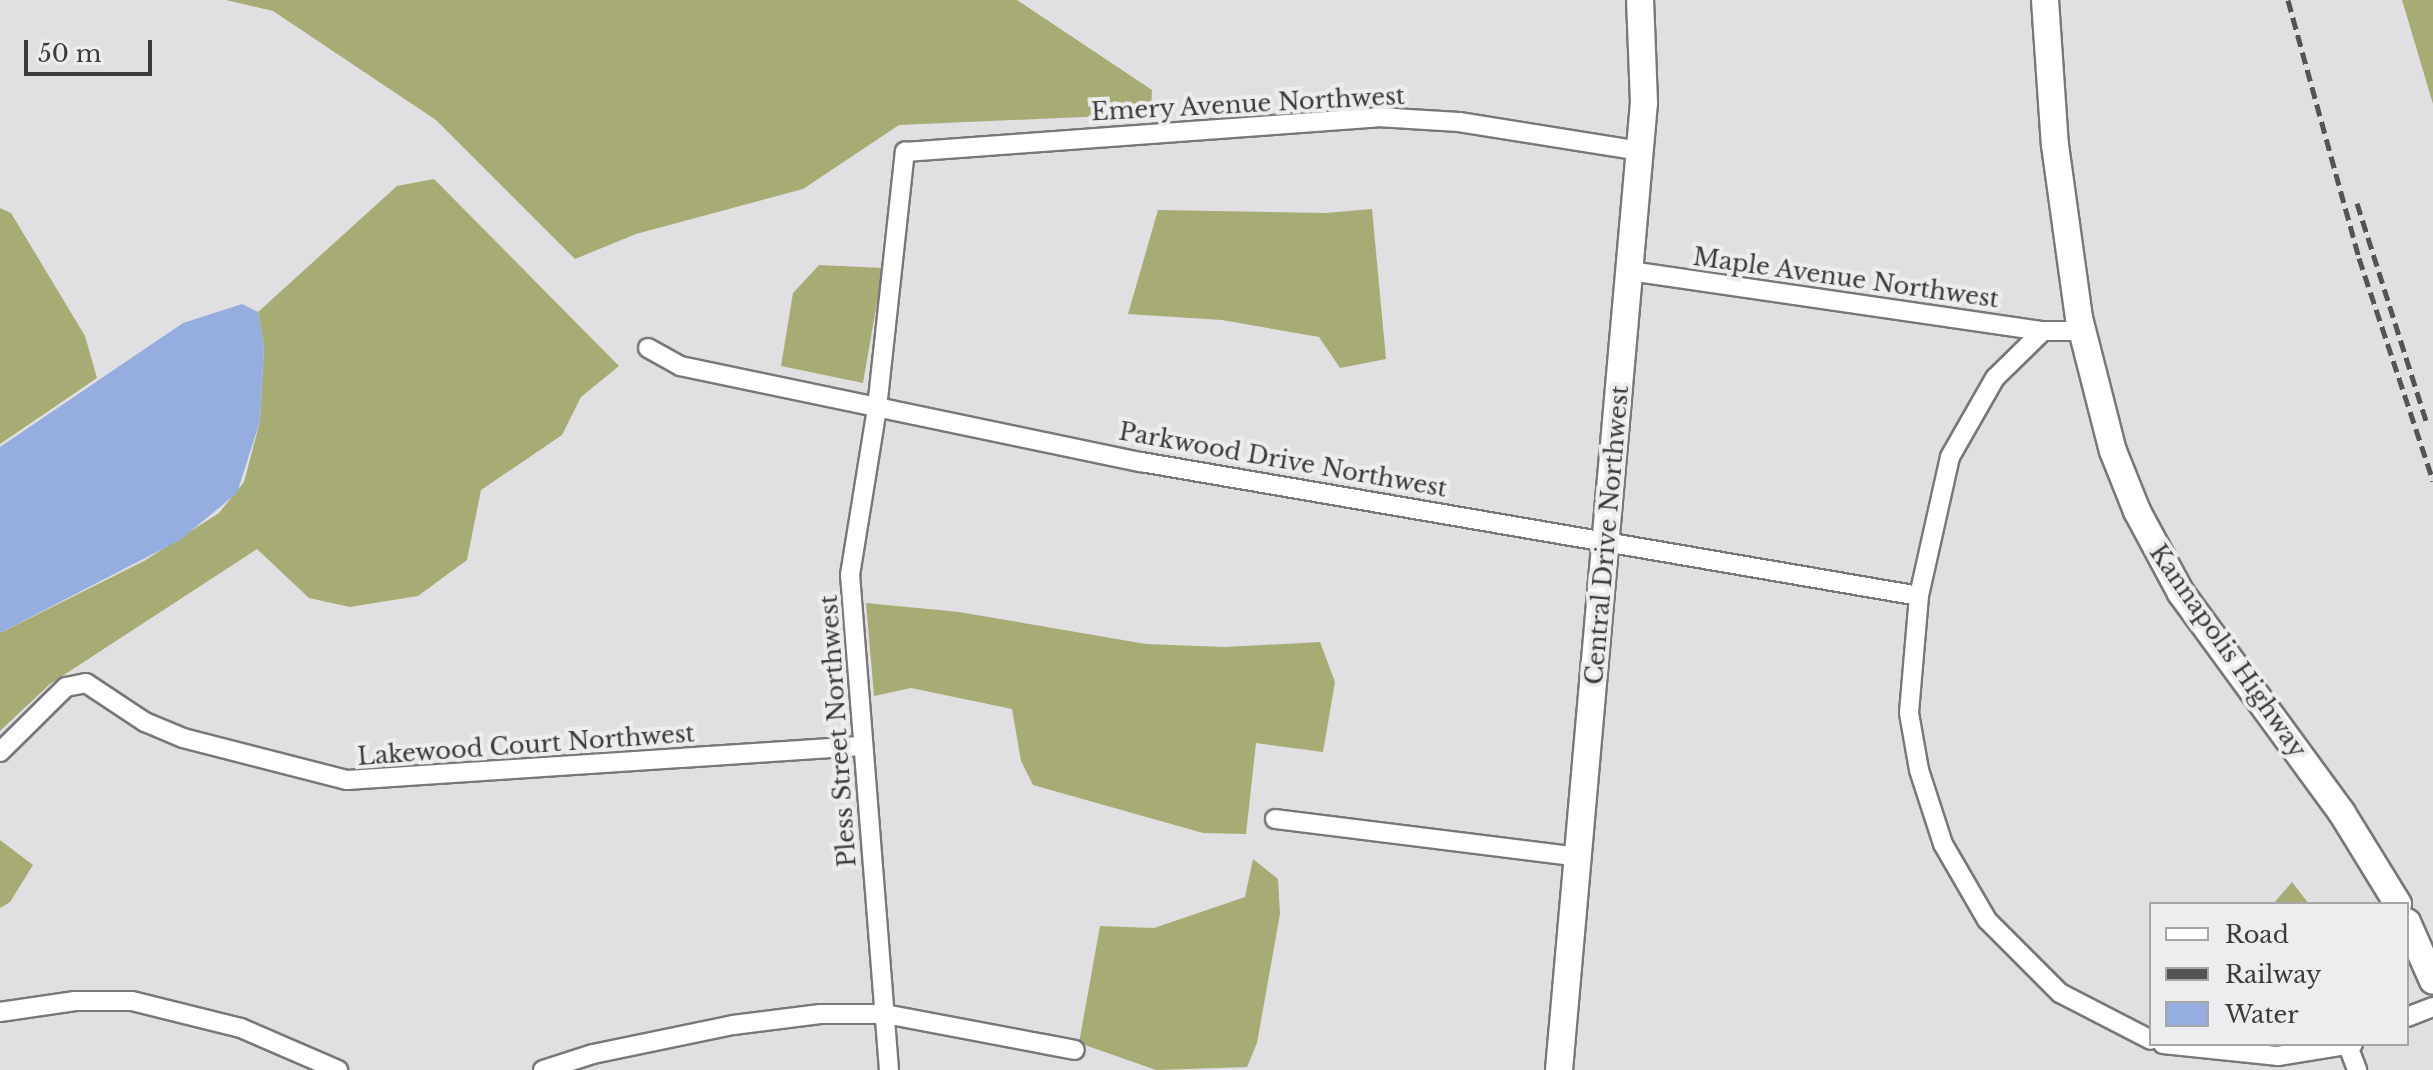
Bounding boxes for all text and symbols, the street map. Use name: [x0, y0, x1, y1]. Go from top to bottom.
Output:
scale bar: [28, 24, 156, 74]
text: 50 m: [38, 39, 101, 68]
street label: Emery Avenue Northwest: [1090, 81, 1406, 127]
street label: Maple Avenue Northwest: [1691, 242, 2001, 314]
street label: Central Drive Northwest: [1580, 384, 1634, 686]
street label: Parkwood Drive Northwest: [1117, 417, 1449, 503]
street label: Kannapolis Highway: [2144, 539, 2312, 763]
street label: Pless Street Northwest: [814, 594, 862, 868]
street label: Lakewood Court Northwest: [356, 719, 696, 771]
legend: [2149, 902, 2409, 1046]
text: Road: [2225, 920, 2289, 949]
text: Railway: [2225, 960, 2321, 989]
text: Water: [2225, 1000, 2299, 1029]

